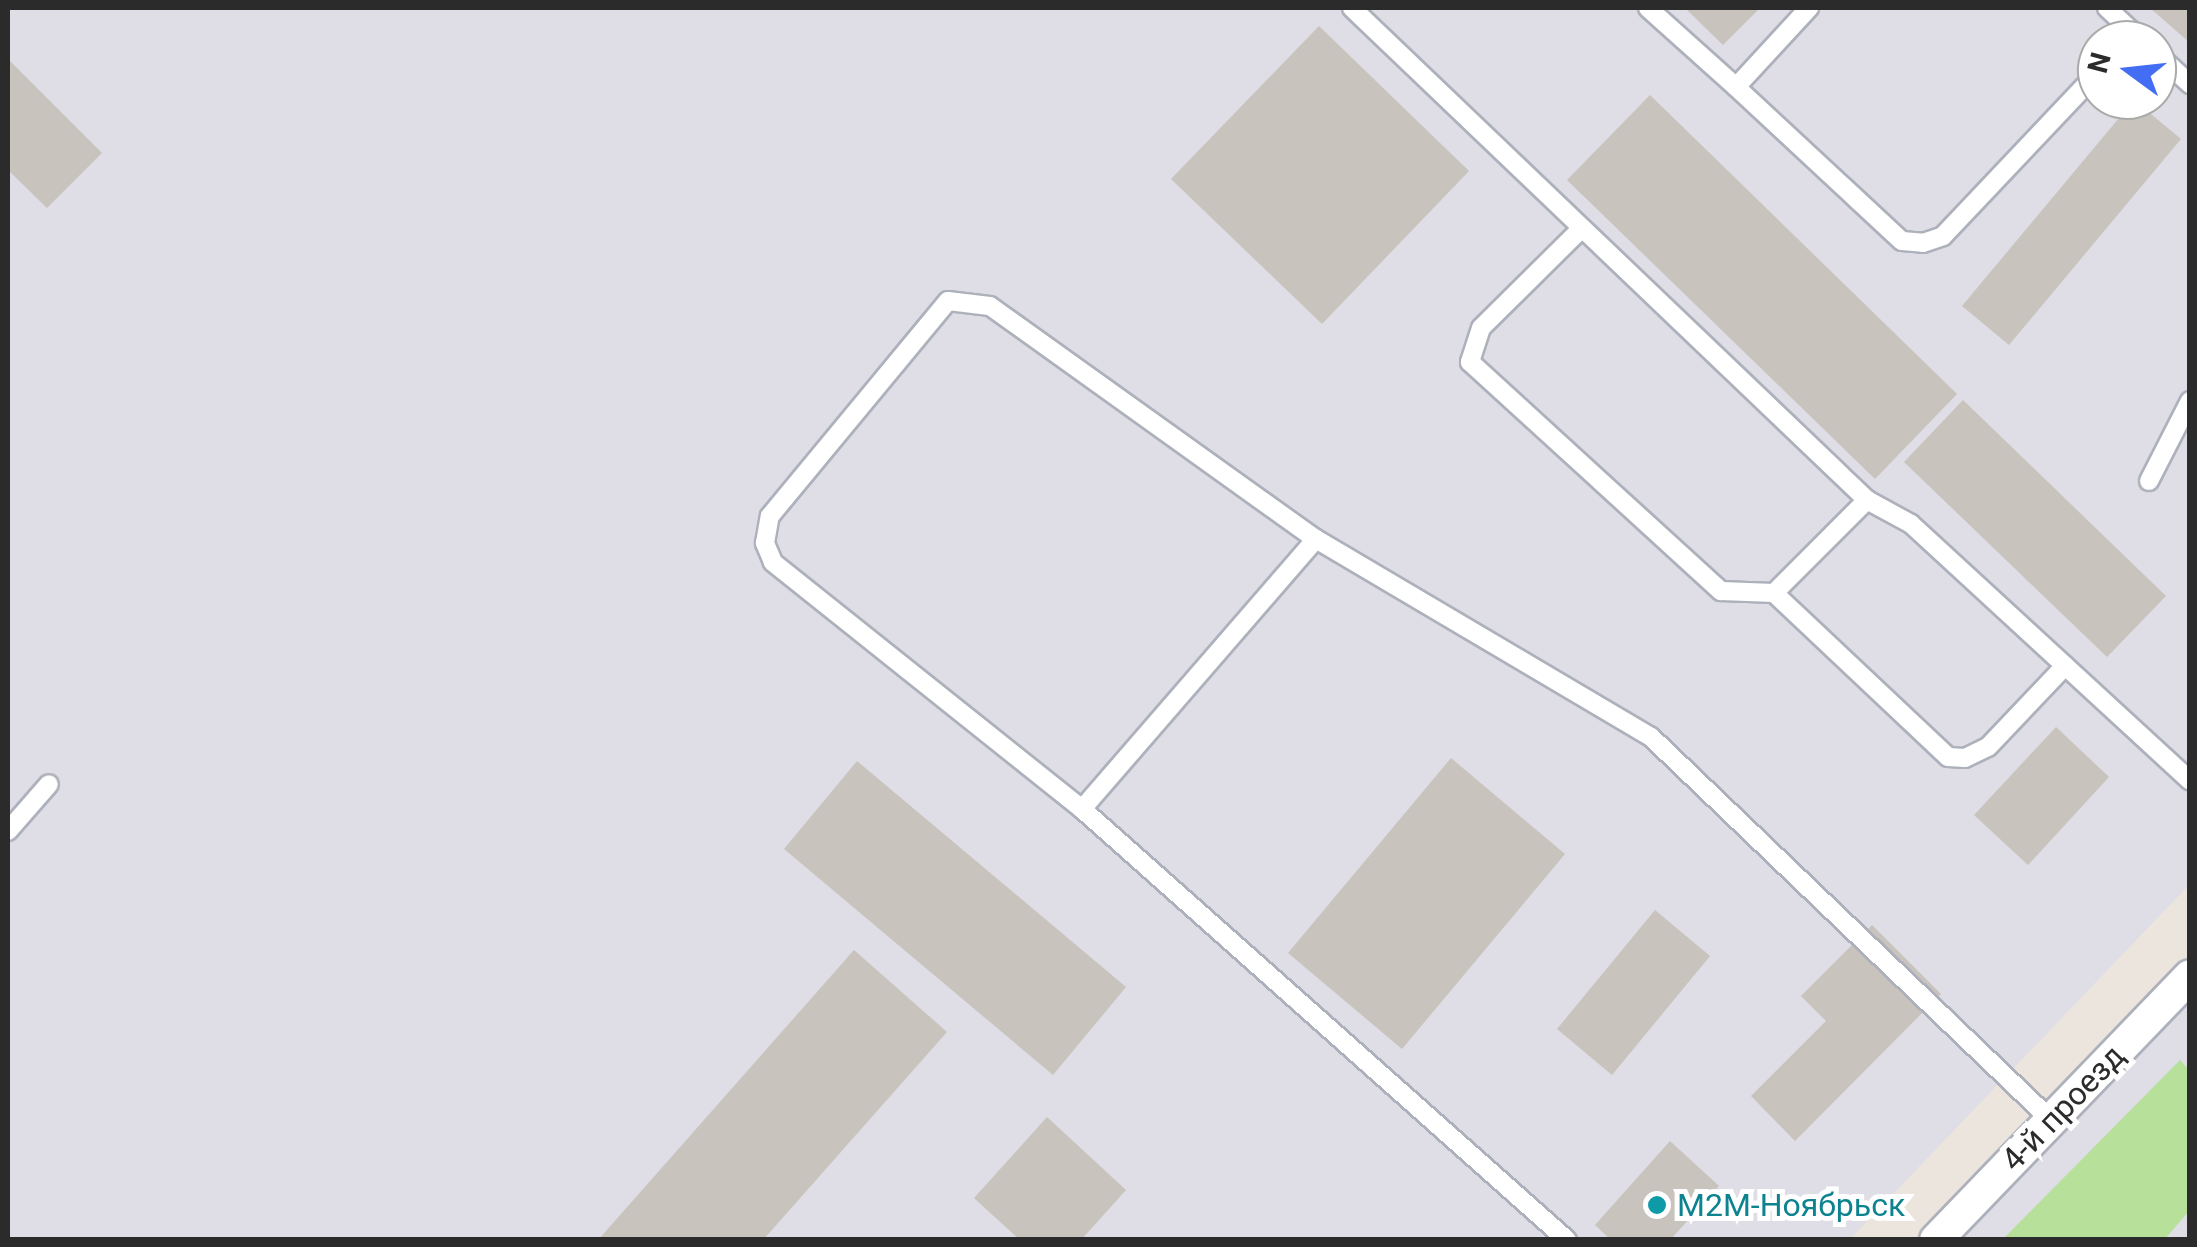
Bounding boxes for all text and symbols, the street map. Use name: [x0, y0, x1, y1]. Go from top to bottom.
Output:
north arrow: [2077, 20, 2177, 120]
text: N: [2081, 49, 2118, 76]
street label: 4-й проезд: [1993, 1037, 2133, 1179]
place label: М2М-Ноябрьск: [1677, 1186, 1905, 1224]
marker: М2М-Ноябрьск: [1646, 1194, 1668, 1216]

